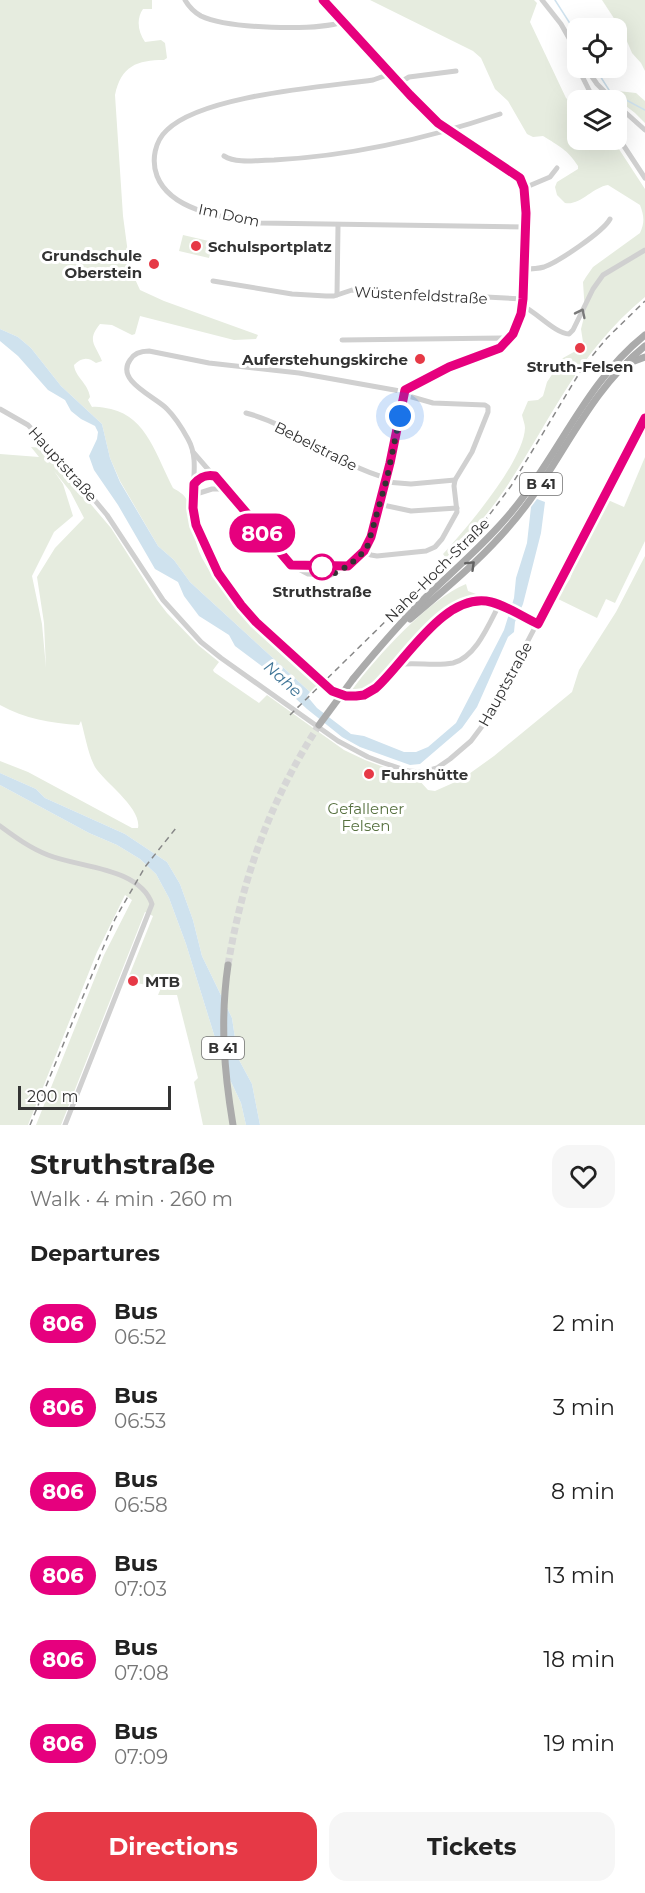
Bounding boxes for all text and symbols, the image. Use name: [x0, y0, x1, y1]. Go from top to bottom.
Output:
map controls: [567, 18, 627, 150]
button: locate: [567, 18, 627, 78]
button: layers: [567, 90, 627, 150]
street label: Im Dom: [197, 199, 261, 231]
place label: Schulsportplatz: [208, 237, 332, 256]
marker: Schulsportplatz: [189, 239, 203, 253]
place label: Grundschule Oberstein: [41, 246, 142, 282]
marker: Grundschule Oberstein: [147, 257, 161, 271]
street label: Wüstenfeldstraße: [354, 282, 488, 308]
one-way arrow: [574, 309, 586, 320]
marker: Struth-Felsen: [573, 341, 587, 355]
place label: Auferstehungskirche: [241, 350, 408, 369]
marker: Auferstehungskirche: [413, 352, 427, 366]
place label: Struth-Felsen: [527, 357, 633, 376]
your location: [385, 401, 415, 431]
street label: Bebelstraße: [271, 417, 361, 475]
street label: Hauptstraße: [24, 423, 102, 505]
road number: B 41: [520, 473, 562, 495]
line badge: 806: [228, 514, 296, 552]
street label: Nahe-Hoch-Straße: [381, 514, 493, 626]
text: 806: [241, 521, 283, 546]
marker: Struthstraße: [309, 554, 335, 580]
one-way arrow: [464, 562, 475, 573]
place label: Struthstraße: [272, 582, 372, 601]
street label: Hauptstraße: [474, 638, 536, 730]
water label: Nahe: [260, 657, 306, 701]
place label: Fuhrshütte: [381, 765, 468, 784]
marker: Fuhrshütte: [362, 767, 376, 781]
park label: Gefallener Felsen: [328, 799, 404, 835]
place label: MTB: [145, 972, 180, 991]
marker: MTB: [126, 974, 140, 988]
road number: B 41: [202, 1037, 244, 1059]
scale bar: [18, 1083, 171, 1110]
text: 200 m: [27, 1087, 78, 1106]
button: heart: [552, 1145, 615, 1208]
text: Struthstraße: [30, 1147, 215, 1181]
text: Walk · 4 min · 260 m: [30, 1187, 233, 1211]
text: Departures: [30, 1240, 160, 1267]
text: Bus: [114, 1298, 158, 1325]
text: 2 min: [553, 1310, 615, 1337]
text: 806: [42, 1311, 84, 1336]
text: 06:52: [114, 1325, 166, 1349]
text: Bus: [114, 1382, 158, 1409]
text: 3 min: [553, 1394, 615, 1421]
text: 806: [42, 1395, 84, 1420]
text: 06:53: [114, 1409, 166, 1433]
text: Bus: [114, 1466, 158, 1493]
text: 8 min: [551, 1478, 615, 1505]
text: 806: [42, 1479, 84, 1504]
text: 06:58: [114, 1493, 168, 1517]
text: Bus: [114, 1550, 158, 1577]
text: 13 min: [545, 1562, 615, 1589]
text: 806: [42, 1563, 84, 1588]
text: 07:03: [114, 1577, 167, 1601]
text: Bus: [114, 1634, 158, 1661]
text: 18 min: [543, 1646, 615, 1673]
text: 806: [42, 1647, 84, 1672]
text: 07:08: [114, 1661, 169, 1685]
text: Bus: [114, 1718, 158, 1745]
text: 19 min: [544, 1730, 615, 1757]
text: 806: [42, 1731, 84, 1756]
text: 07:09: [114, 1745, 168, 1769]
button: Directions: [30, 1812, 317, 1881]
button: Tickets: [329, 1812, 615, 1881]

